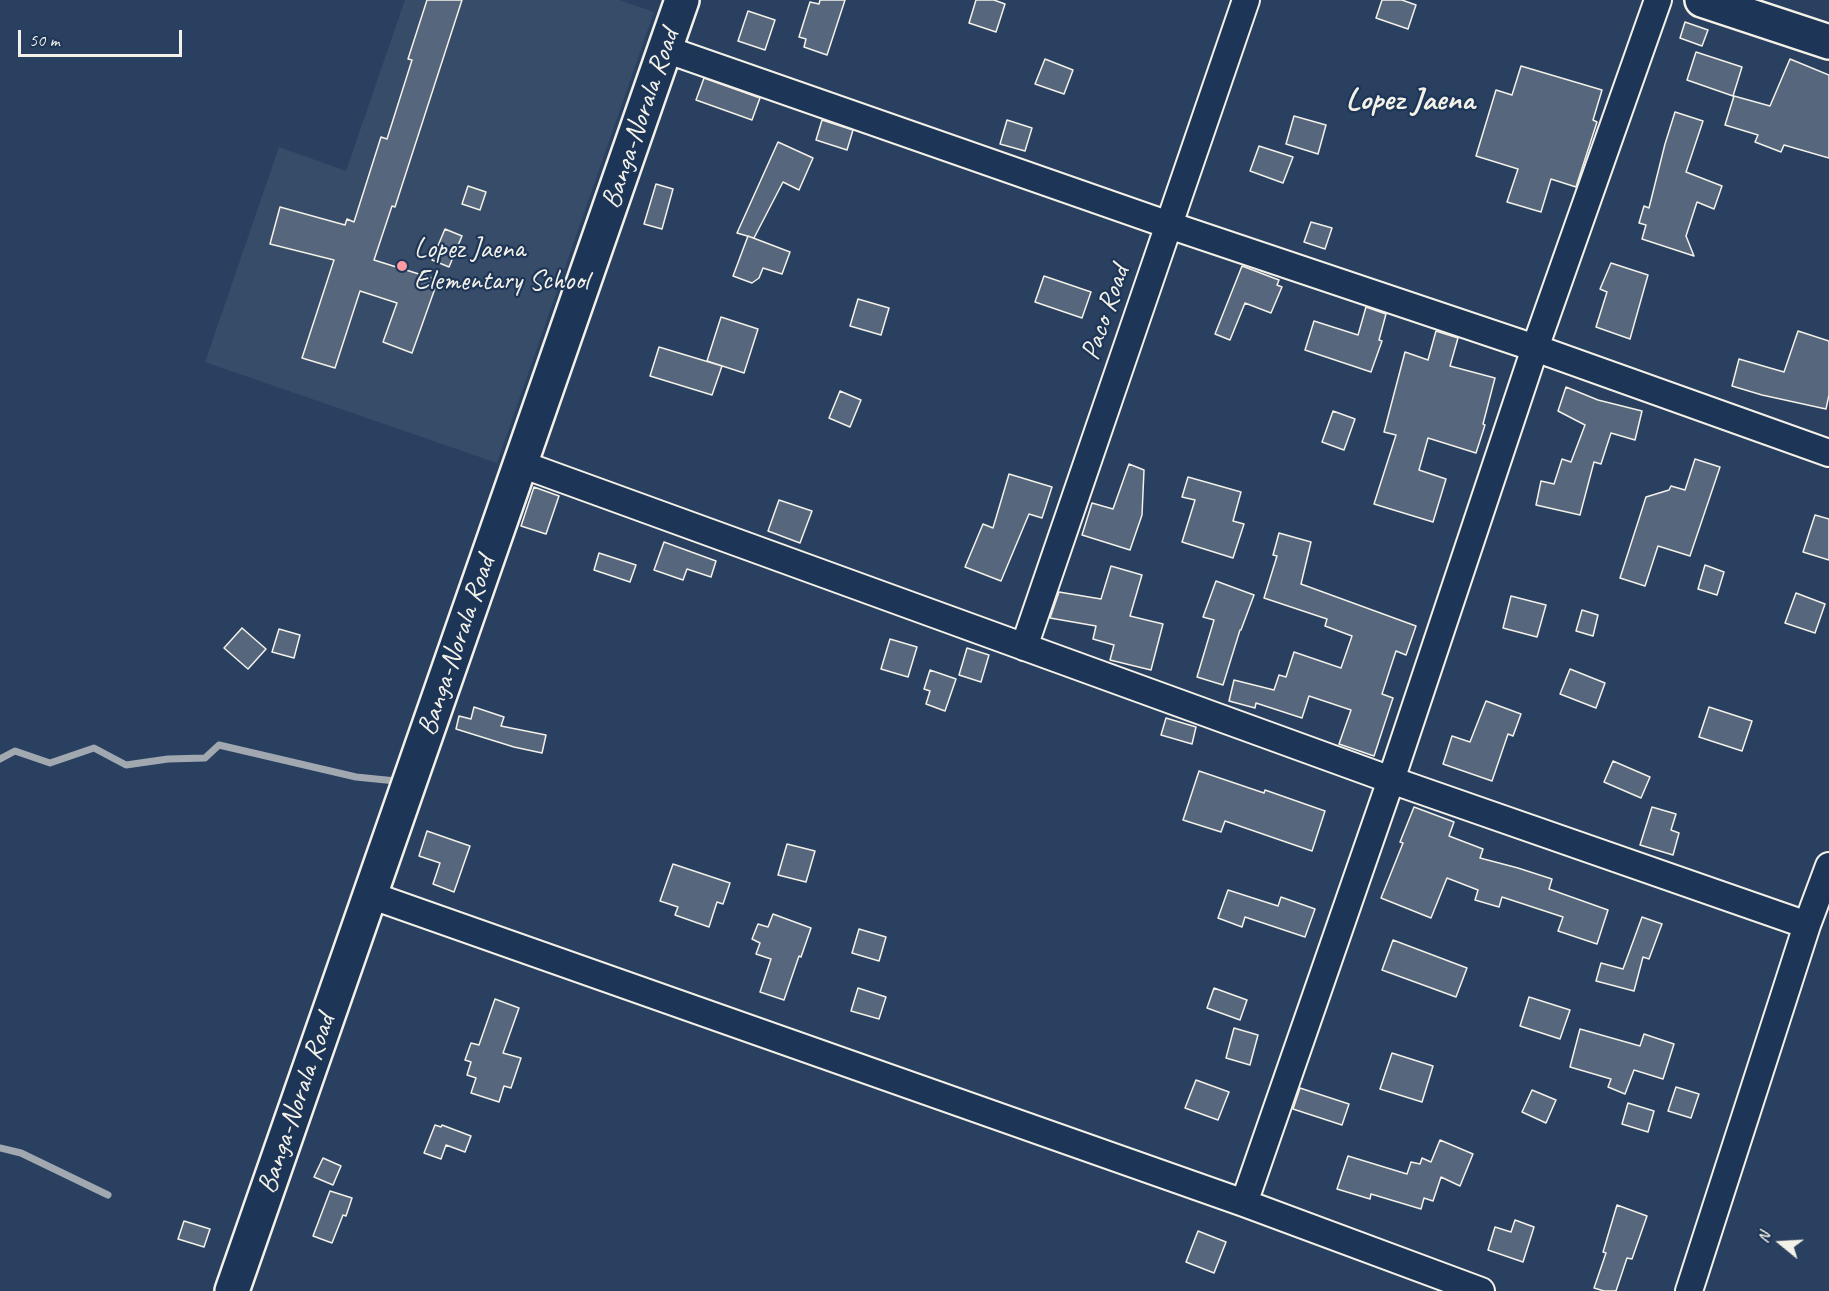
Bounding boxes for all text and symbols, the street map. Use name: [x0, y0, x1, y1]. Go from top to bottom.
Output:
scale bar: [21, 18, 184, 56]
street label: Banga-Norala Road: [595, 25, 687, 213]
text: 50 m: [29, 29, 60, 51]
district label: Lopez Jaena: [1346, 82, 1474, 120]
place label: Lopez Jaena Elementary School: [414, 233, 589, 299]
marker: Lopez Jaena Elementary School: [395, 259, 409, 273]
street label: Paco Road: [1074, 261, 1138, 365]
street label: Banga-Norala Road: [411, 552, 503, 740]
street label: Banga-Norala Road: [251, 1010, 343, 1198]
north arrow: [1751, 1213, 1811, 1273]
text: N: [1753, 1230, 1775, 1245]

